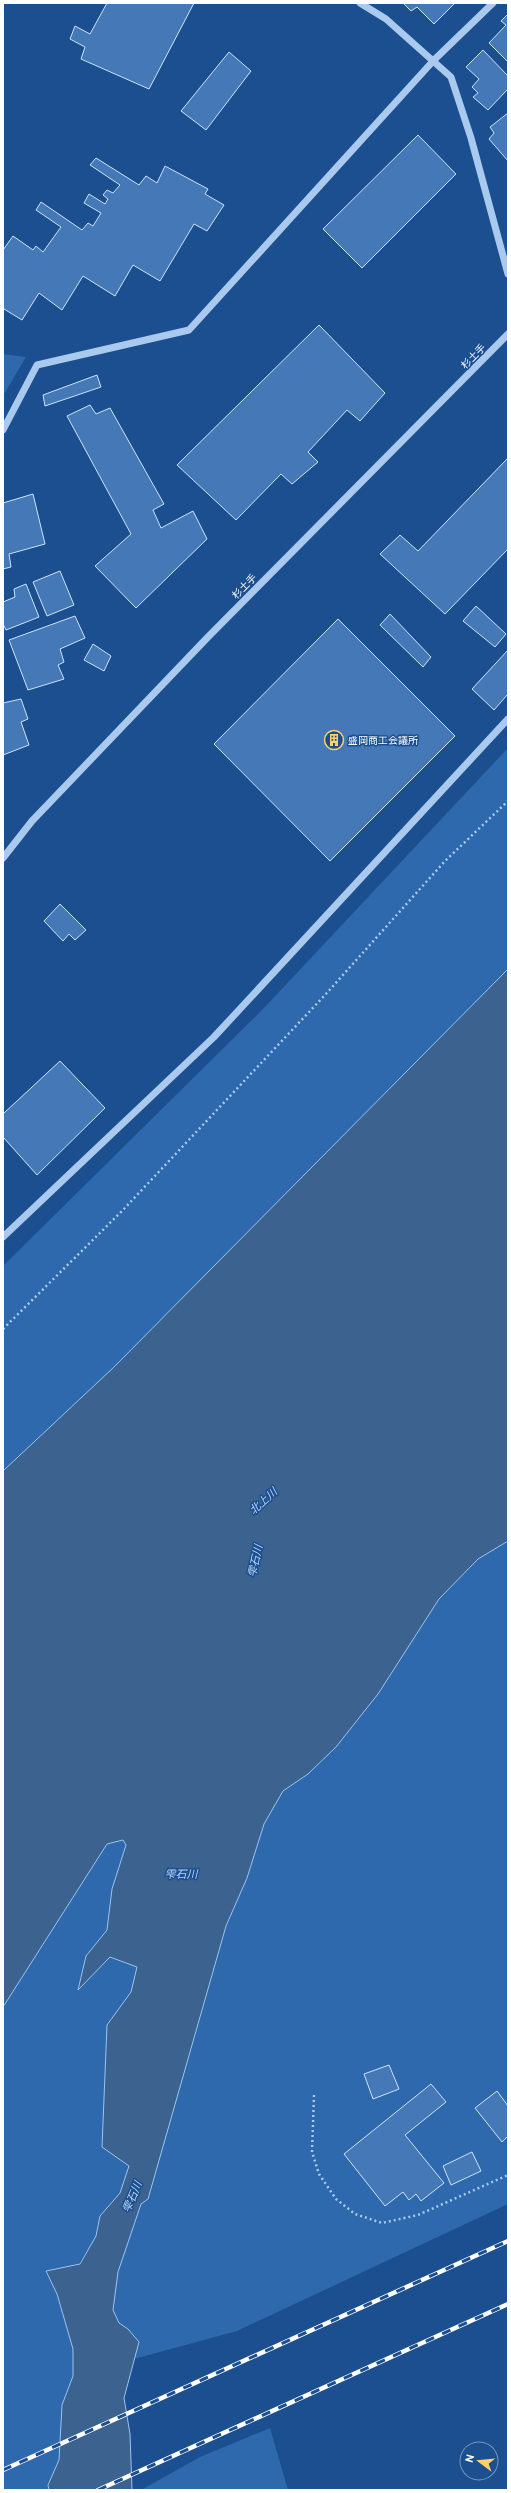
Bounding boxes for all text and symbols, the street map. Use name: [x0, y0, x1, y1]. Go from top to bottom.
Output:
street label: 杉土手: [459, 342, 489, 372]
street label: 杉土手: [230, 572, 260, 602]
building icon: 盛岡商工会議所: [323, 729, 345, 751]
place label: 盛岡商工会議所: [348, 735, 418, 748]
water label: 北上川: [247, 1485, 281, 1518]
water label: 雫石川: [246, 1543, 266, 1579]
water label: 雫石川: [165, 1868, 198, 1882]
water label: 雫石川: [120, 2179, 146, 2215]
north arrow: [459, 2441, 499, 2481]
text: N: [463, 2453, 478, 2464]

